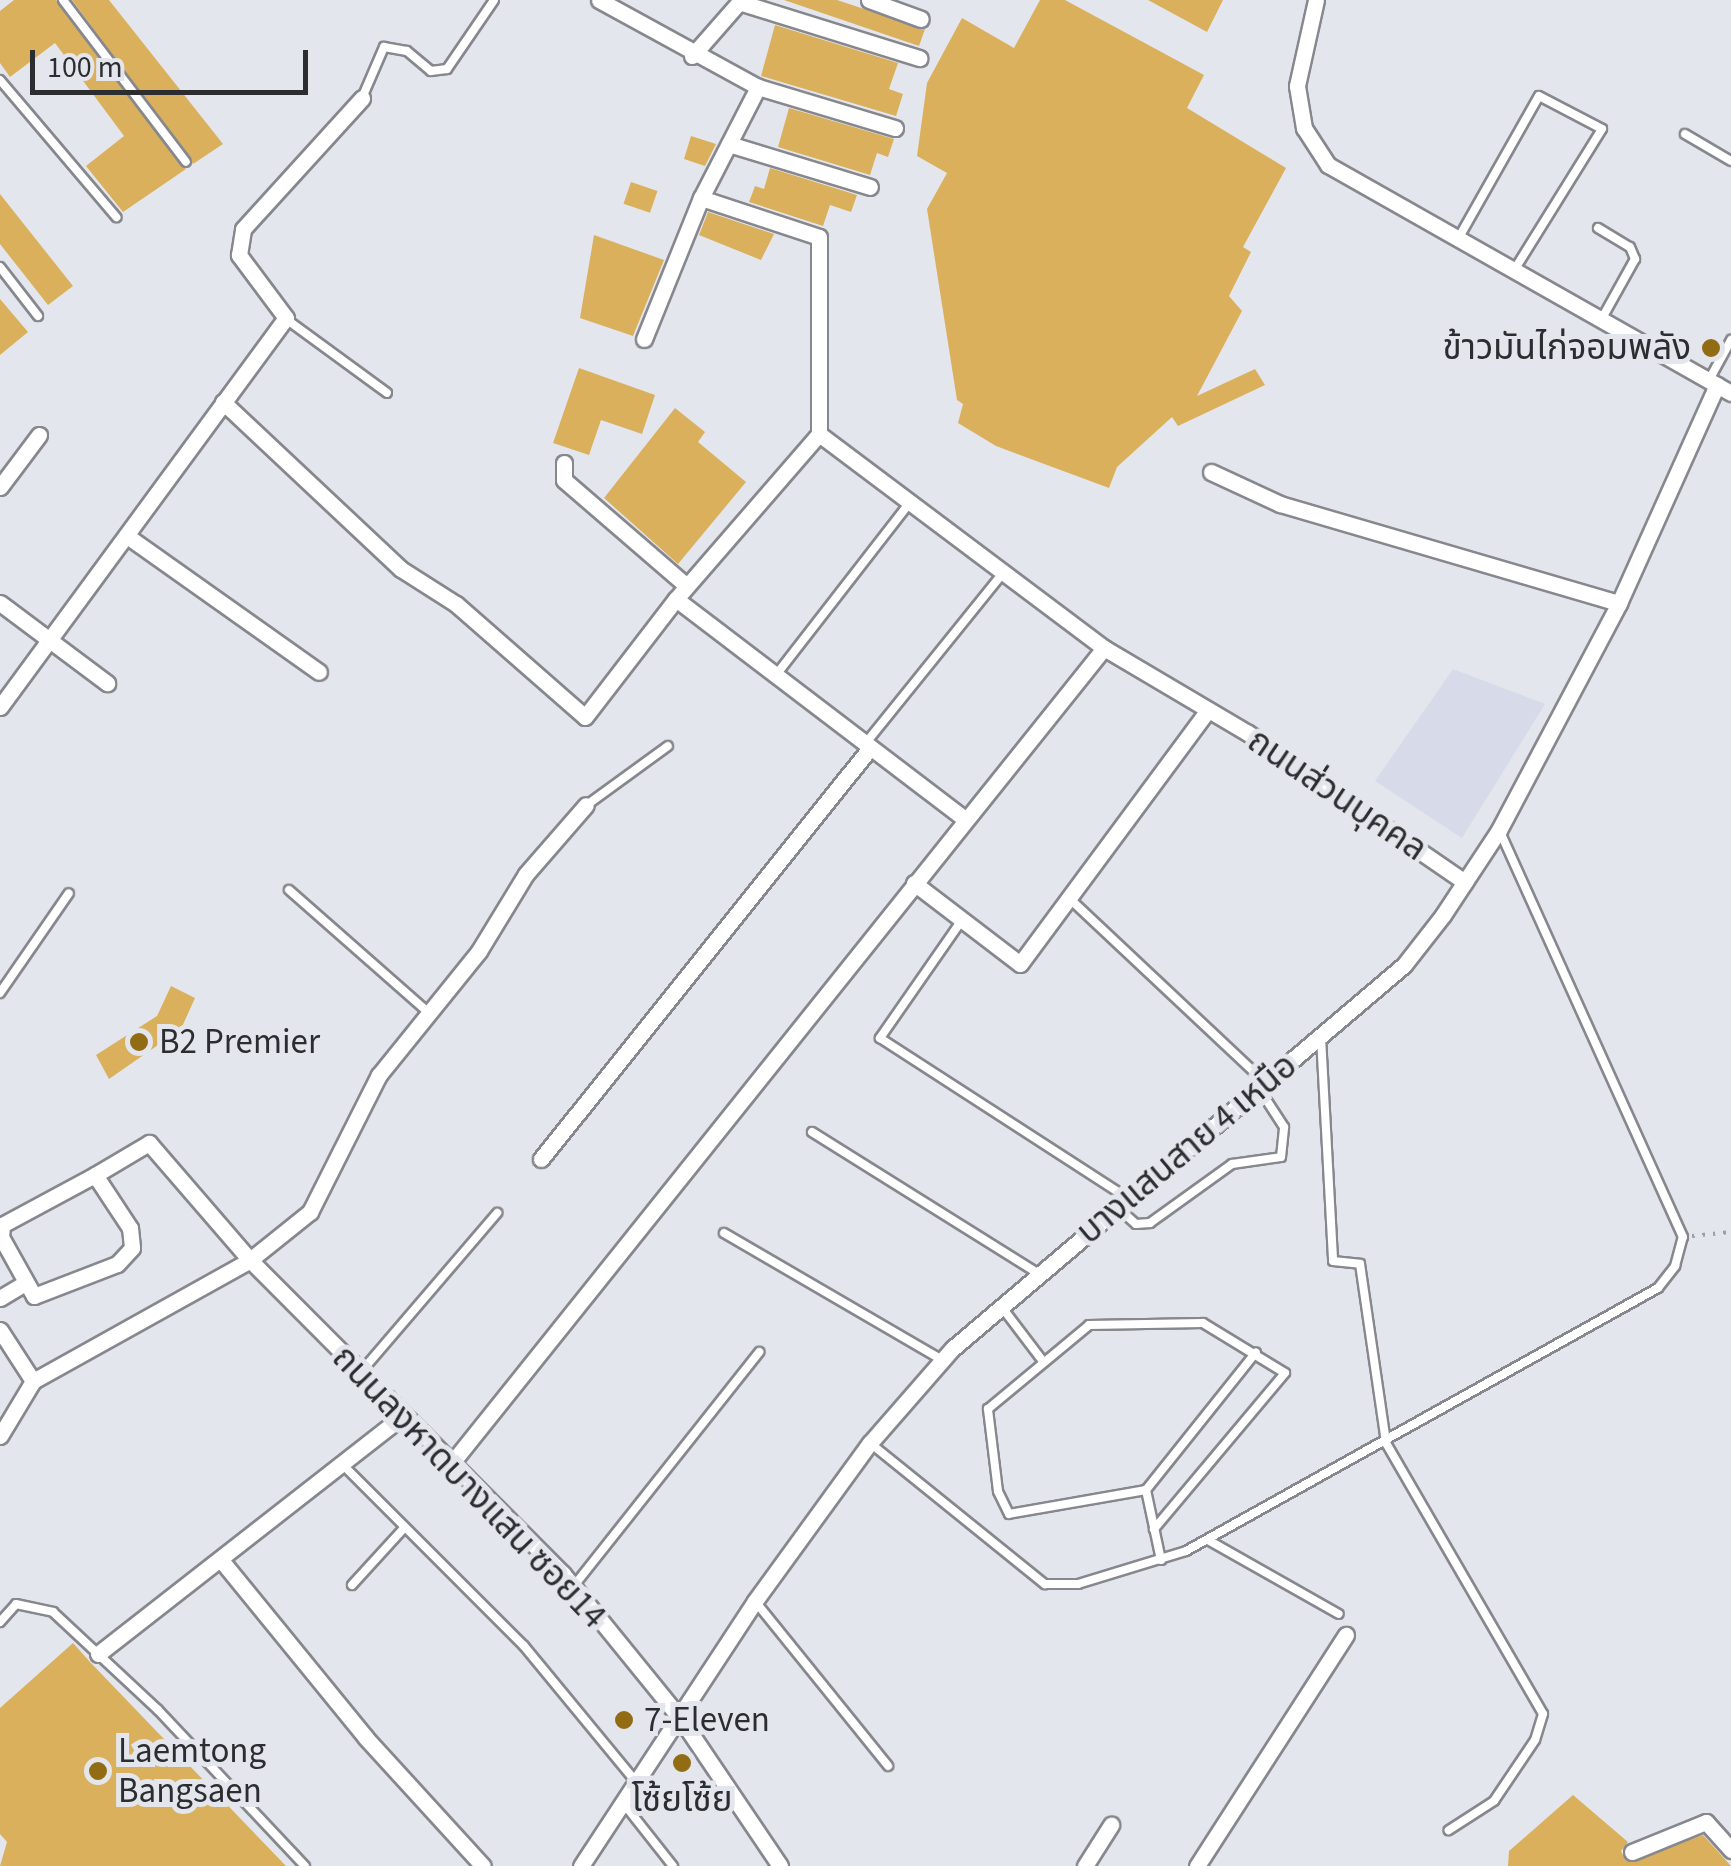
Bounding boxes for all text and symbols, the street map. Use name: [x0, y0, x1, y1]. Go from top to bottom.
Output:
scale bar: [35, 30, 312, 92]
text: 100 m: [47, 46, 123, 89]
place label: ข้าวมันไก่จอมพลัง: [1443, 327, 1691, 369]
marker: ข้าวมันไก่จอมพลัง: [1700, 337, 1722, 359]
street label: ถนนส่วนบุคคล: [1240, 720, 1434, 870]
place label: B2 Premier: [159, 1021, 320, 1063]
marker: B2 Premier: [128, 1031, 150, 1053]
street label: บางแสนสาย 4 เหนือ: [1069, 1045, 1305, 1253]
street label: ถนนลงหาดบางแสน ซอย14: [323, 1337, 615, 1637]
place label: 7-Eleven: [644, 1699, 770, 1741]
marker: 7-Eleven: [613, 1709, 635, 1731]
place label: Laemtong Bangsaen: [118, 1730, 266, 1812]
marker: โซ้ยโซ้ย: [671, 1752, 693, 1774]
marker: Laemtong Bangsaen: [87, 1760, 109, 1782]
place label: โซ้ยโซ้ย: [631, 1779, 733, 1821]

